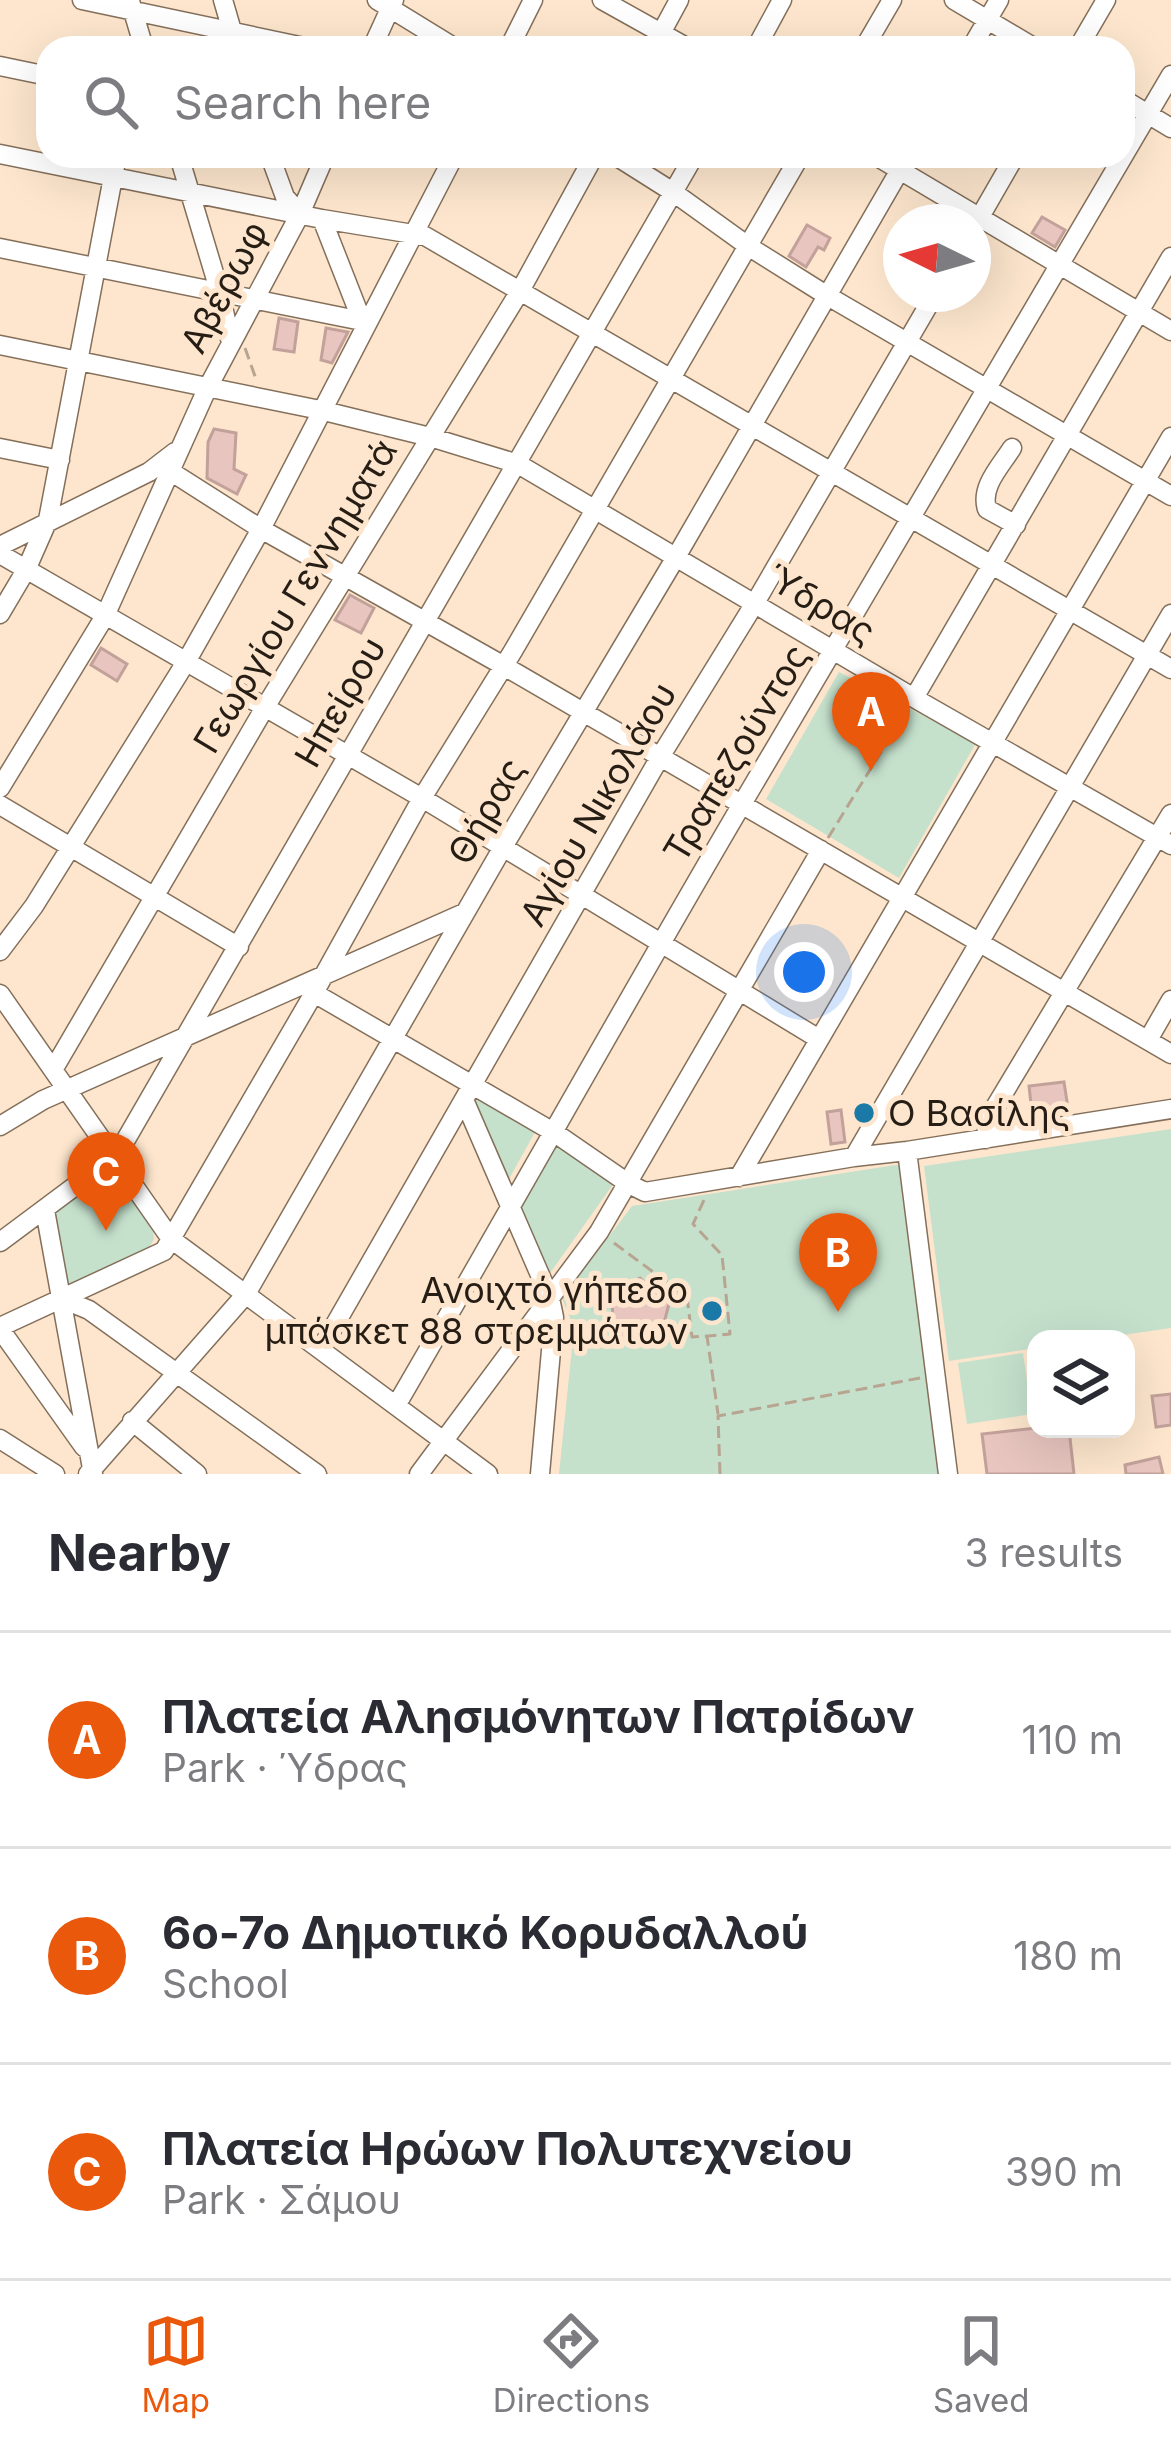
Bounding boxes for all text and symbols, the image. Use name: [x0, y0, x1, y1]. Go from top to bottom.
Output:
search box: [36, 36, 1135, 168]
icon: search: [78, 69, 144, 135]
text: Search here: [174, 75, 431, 130]
north arrow: [883, 204, 991, 312]
street label: Αβέρωφ: [171, 214, 277, 360]
street label: Γεωργίου Γεννηματά: [184, 431, 406, 761]
street label: Ύδρας: [759, 554, 883, 654]
street label: Ηπείρου: [285, 629, 395, 775]
street label: Τραπεζούντος: [654, 636, 818, 870]
pin: A: [832, 672, 910, 771]
street label: Αγίου Νικολάου: [511, 675, 685, 933]
street label: Θήρας: [438, 750, 534, 872]
your location: [774, 942, 834, 1002]
place label: Ο Βασίλης: [888, 1091, 1070, 1135]
marker: Ο Βασίλης: [851, 1100, 877, 1126]
pin: C: [67, 1132, 145, 1231]
pin: B: [799, 1213, 877, 1312]
place label: Ανοιχτό γήπεδο μπάσκετ 88 στρεμμάτων: [265, 1268, 688, 1353]
marker: Ανοιχτό γήπεδο μπάσκετ 88 στρεμμάτων: [699, 1298, 725, 1324]
map controls: [1027, 1330, 1135, 1438]
button: layers: [1027, 1330, 1135, 1438]
text: Nearby: [48, 1522, 231, 1583]
text: 3 results: [965, 1529, 1123, 1576]
text: Πλατεία Αλησμόνητων Πατρίδων: [162, 1689, 914, 1744]
text: A: [72, 1716, 102, 1763]
text: 110 m: [1022, 1716, 1123, 1763]
text: Park · Ύδρας: [162, 1744, 408, 1791]
text: 6ο-7ο Δημοτικό Κορυδαλλού: [162, 1905, 809, 1960]
text: B: [74, 1932, 100, 1979]
text: 180 m: [1013, 1932, 1123, 1979]
text: School: [162, 1960, 289, 2007]
text: Πλατεία Ηρώων Πολυτεχνείου: [162, 2121, 853, 2176]
text: C: [73, 2148, 101, 2195]
text: 390 m: [1005, 2148, 1123, 2195]
text: Park · Σάμου: [162, 2176, 401, 2223]
tab: Map: [141, 2308, 210, 2420]
tab: Directions: [493, 2308, 650, 2420]
tab: Saved: [933, 2308, 1030, 2420]

